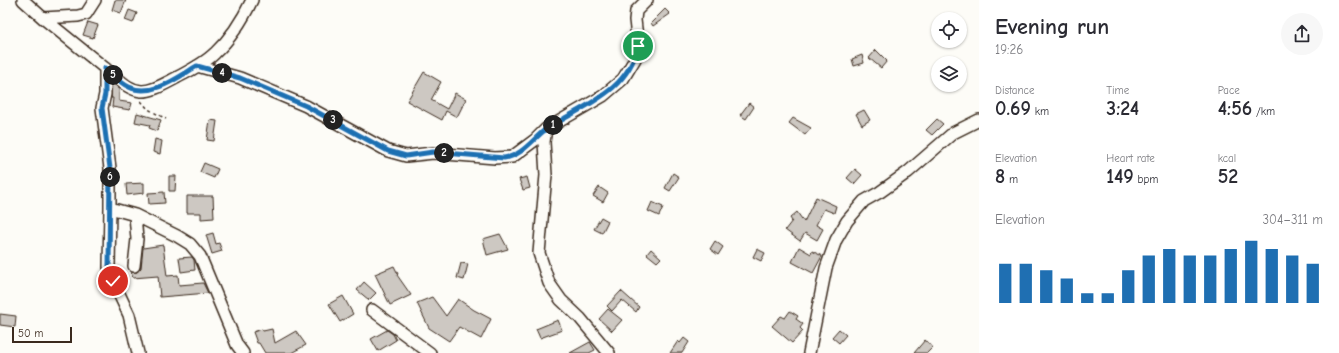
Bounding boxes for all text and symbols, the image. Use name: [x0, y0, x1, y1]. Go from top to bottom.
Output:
map controls: [931, 12, 967, 92]
button: locate: [931, 12, 967, 48]
button: share: [1281, 13, 1323, 55]
text: Evening run: [995, 14, 1109, 40]
pin: [621, 29, 655, 63]
icon: arrive: [627, 35, 649, 57]
text: 19:26: [995, 42, 1023, 57]
button: layers: [931, 56, 967, 92]
pin: 4: [212, 63, 232, 83]
pin: 5: [103, 65, 123, 85]
text: 4: [219, 66, 225, 79]
text: 5: [110, 68, 116, 81]
text: Distance: [995, 84, 1034, 97]
text: Time: [1106, 84, 1129, 97]
text: Pace: [1218, 84, 1240, 97]
text: 0.69: [995, 97, 1031, 120]
text: 3:24: [1106, 97, 1139, 120]
text: 4:56: [1218, 97, 1252, 120]
text: km: [1031, 105, 1049, 118]
text: /km: [1252, 105, 1275, 118]
pin: 3: [323, 110, 343, 130]
text: 3: [330, 113, 336, 126]
pin: 1: [543, 115, 563, 135]
text: 1: [551, 118, 555, 131]
pin: 2: [434, 143, 454, 163]
text: 2: [441, 146, 447, 159]
text: Elevation: [995, 152, 1037, 165]
text: Heart rate: [1106, 152, 1155, 165]
text: kcal: [1218, 152, 1236, 165]
text: 8: [995, 165, 1005, 188]
text: 149: [1106, 165, 1134, 188]
text: 52: [1218, 165, 1238, 188]
pin: 6: [100, 167, 120, 187]
text: 6: [107, 170, 113, 183]
text: m: [1005, 173, 1018, 186]
text: bpm: [1134, 173, 1158, 186]
text: Elevation: [995, 212, 1045, 227]
text: 304–311 m: [1262, 212, 1323, 227]
pin: [96, 264, 130, 298]
icon: check: [102, 270, 124, 292]
scale bar: [12, 325, 72, 344]
text: 50 m: [18, 327, 43, 340]

